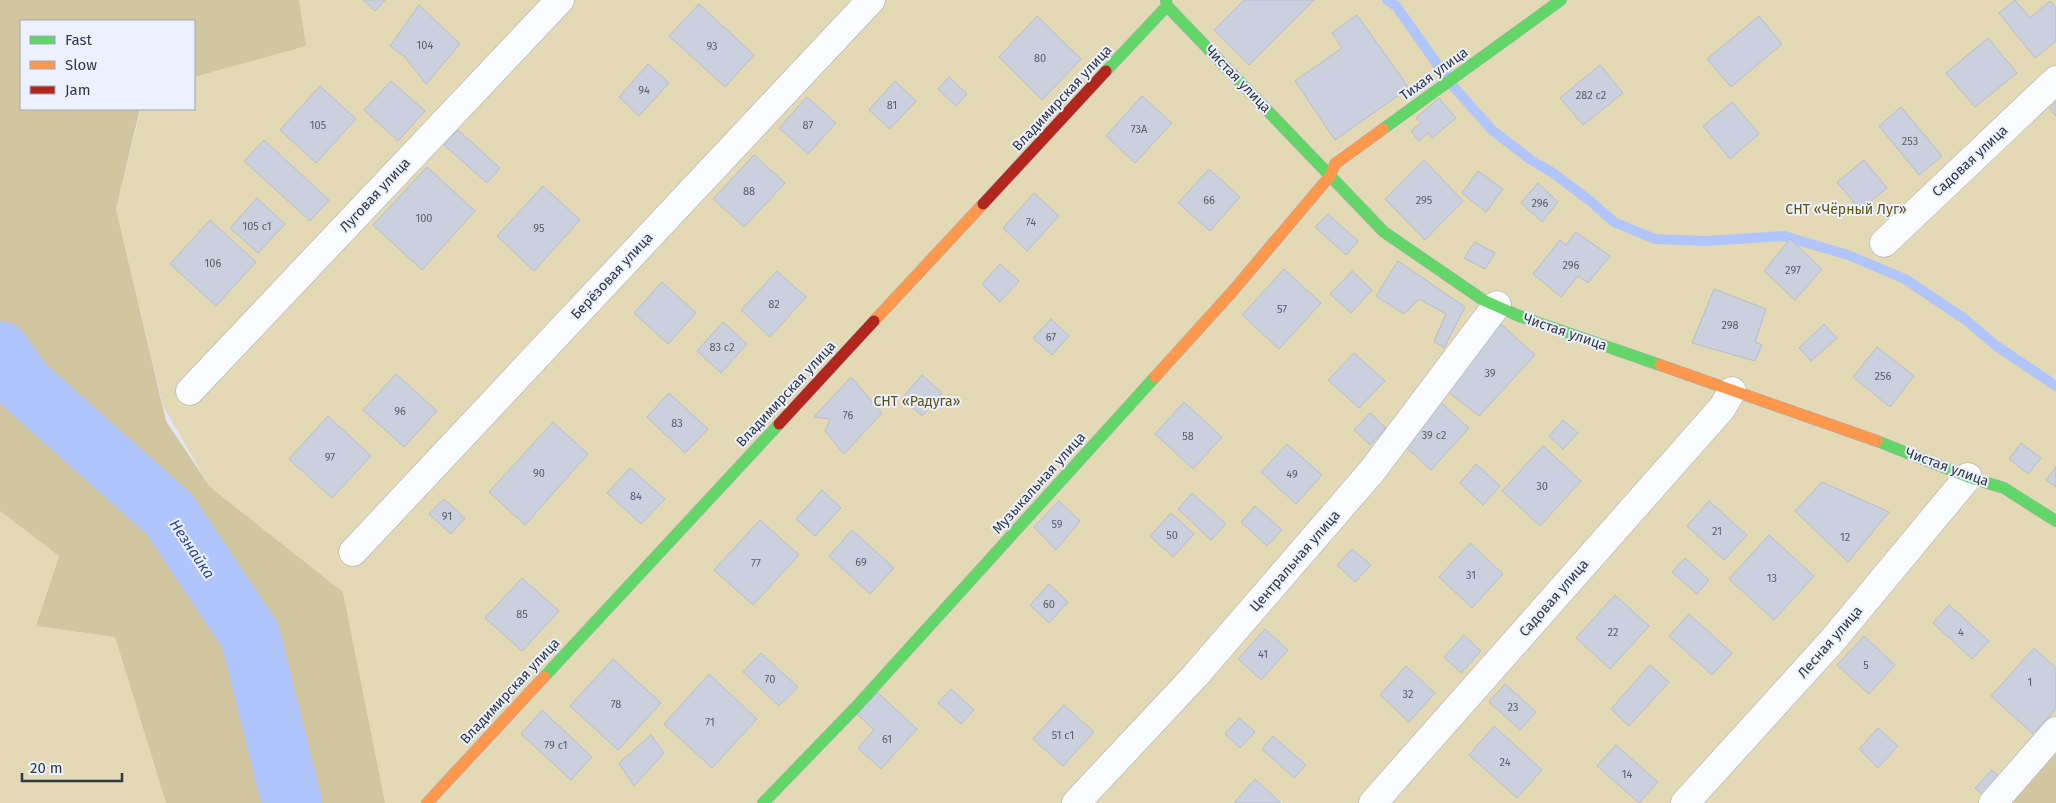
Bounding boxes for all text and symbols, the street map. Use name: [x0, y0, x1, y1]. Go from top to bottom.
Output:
legend: [20, 20, 195, 110]
text: Fast: [65, 31, 92, 49]
house number: 104: [417, 39, 434, 52]
house number: 93: [706, 40, 718, 53]
street label: Владимирская улица: [1009, 42, 1115, 154]
street label: Чистая улица: [1202, 42, 1274, 116]
street label: Тихая улица: [1397, 44, 1471, 104]
house number: 80: [1034, 52, 1046, 65]
text: Slow: [65, 56, 97, 74]
text: Jam: [65, 81, 91, 99]
house number: 94: [638, 84, 650, 97]
house number: 282 с2: [1576, 89, 1606, 102]
house number: 81: [887, 99, 897, 112]
house number: 105: [310, 119, 327, 132]
house number: 87: [803, 119, 814, 132]
street label: Садовая улица: [1929, 122, 2011, 200]
house number: 73А: [1131, 123, 1148, 136]
house number: 253: [1902, 135, 1918, 148]
street label: Луговая улица: [336, 154, 414, 236]
house number: 88: [743, 185, 755, 198]
house number: 66: [1203, 194, 1215, 207]
house number: 295: [1416, 194, 1433, 207]
house number: 296: [1532, 197, 1549, 210]
park label: СНТ «Чёрный Луг»: [1785, 201, 1907, 218]
house number: 100: [415, 212, 433, 225]
house number: 74: [1026, 216, 1036, 229]
house number: 105 с1: [242, 220, 272, 233]
house number: 95: [533, 222, 545, 235]
street label: Берёзовая улица: [568, 229, 656, 323]
house number: 106: [205, 257, 222, 270]
house number: 296: [1563, 259, 1580, 272]
house number: 297: [1785, 264, 1801, 277]
house number: 82: [768, 298, 780, 311]
house number: 57: [1277, 303, 1287, 316]
street label: Чистая улица: [1521, 310, 1609, 354]
house number: 298: [1721, 319, 1739, 332]
house number: 67: [1046, 331, 1056, 344]
street label: Владимирская улица: [733, 338, 839, 450]
house number: 83 с2: [709, 341, 735, 354]
house number: 39: [1484, 367, 1496, 380]
house number: 256: [1875, 370, 1892, 383]
park label: СНТ «Радуга»: [873, 393, 961, 410]
house number: 96: [394, 405, 406, 418]
house number: 76: [843, 409, 853, 422]
house number: 83: [671, 417, 683, 430]
street label: Музыкальная улица: [989, 429, 1089, 537]
house number: 39 с2: [1422, 429, 1446, 442]
house number: 58: [1182, 430, 1194, 443]
street label: Чистая улица: [1903, 444, 1991, 490]
house number: 97: [325, 451, 335, 464]
house number: 90: [533, 467, 545, 480]
house number: 49: [1286, 468, 1298, 481]
house number: 30: [1536, 480, 1548, 493]
house number: 84: [630, 490, 642, 503]
street label: Центральная улица: [1246, 507, 1344, 615]
house number: 91: [442, 510, 452, 523]
water label: Незнайка: [166, 516, 218, 582]
house number: 59: [1051, 518, 1063, 531]
house number: 21: [1712, 525, 1722, 538]
house number: 50: [1166, 529, 1178, 542]
house number: 12: [1840, 531, 1850, 544]
house number: 69: [855, 556, 867, 569]
street label: Садовая улица: [1516, 556, 1592, 640]
house number: 77: [751, 557, 761, 570]
house number: 31: [1466, 569, 1476, 582]
house number: 13: [1767, 572, 1777, 585]
house number: 60: [1043, 598, 1055, 611]
street label: Лесная улица: [1794, 602, 1866, 682]
house number: 85: [516, 608, 528, 621]
house number: 22: [1608, 626, 1618, 639]
house number: 4: [1958, 626, 1964, 639]
street label: Владимирская улица: [457, 635, 563, 747]
house number: 41: [1258, 648, 1268, 661]
house number: 5: [1863, 659, 1869, 672]
house number: 70: [765, 673, 775, 686]
house number: 1: [2028, 676, 2032, 689]
house number: 32: [1403, 688, 1413, 701]
house number: 78: [611, 698, 621, 711]
house number: 23: [1508, 701, 1518, 714]
house number: 71: [705, 716, 715, 729]
house number: 51 с1: [1052, 729, 1074, 742]
house number: 61: [882, 733, 892, 746]
house number: 79 с1: [544, 739, 568, 752]
scale bar: [22, 750, 122, 782]
house number: 24: [1500, 756, 1511, 769]
text: 20 m: [30, 759, 63, 777]
house number: 14: [1622, 768, 1632, 781]

